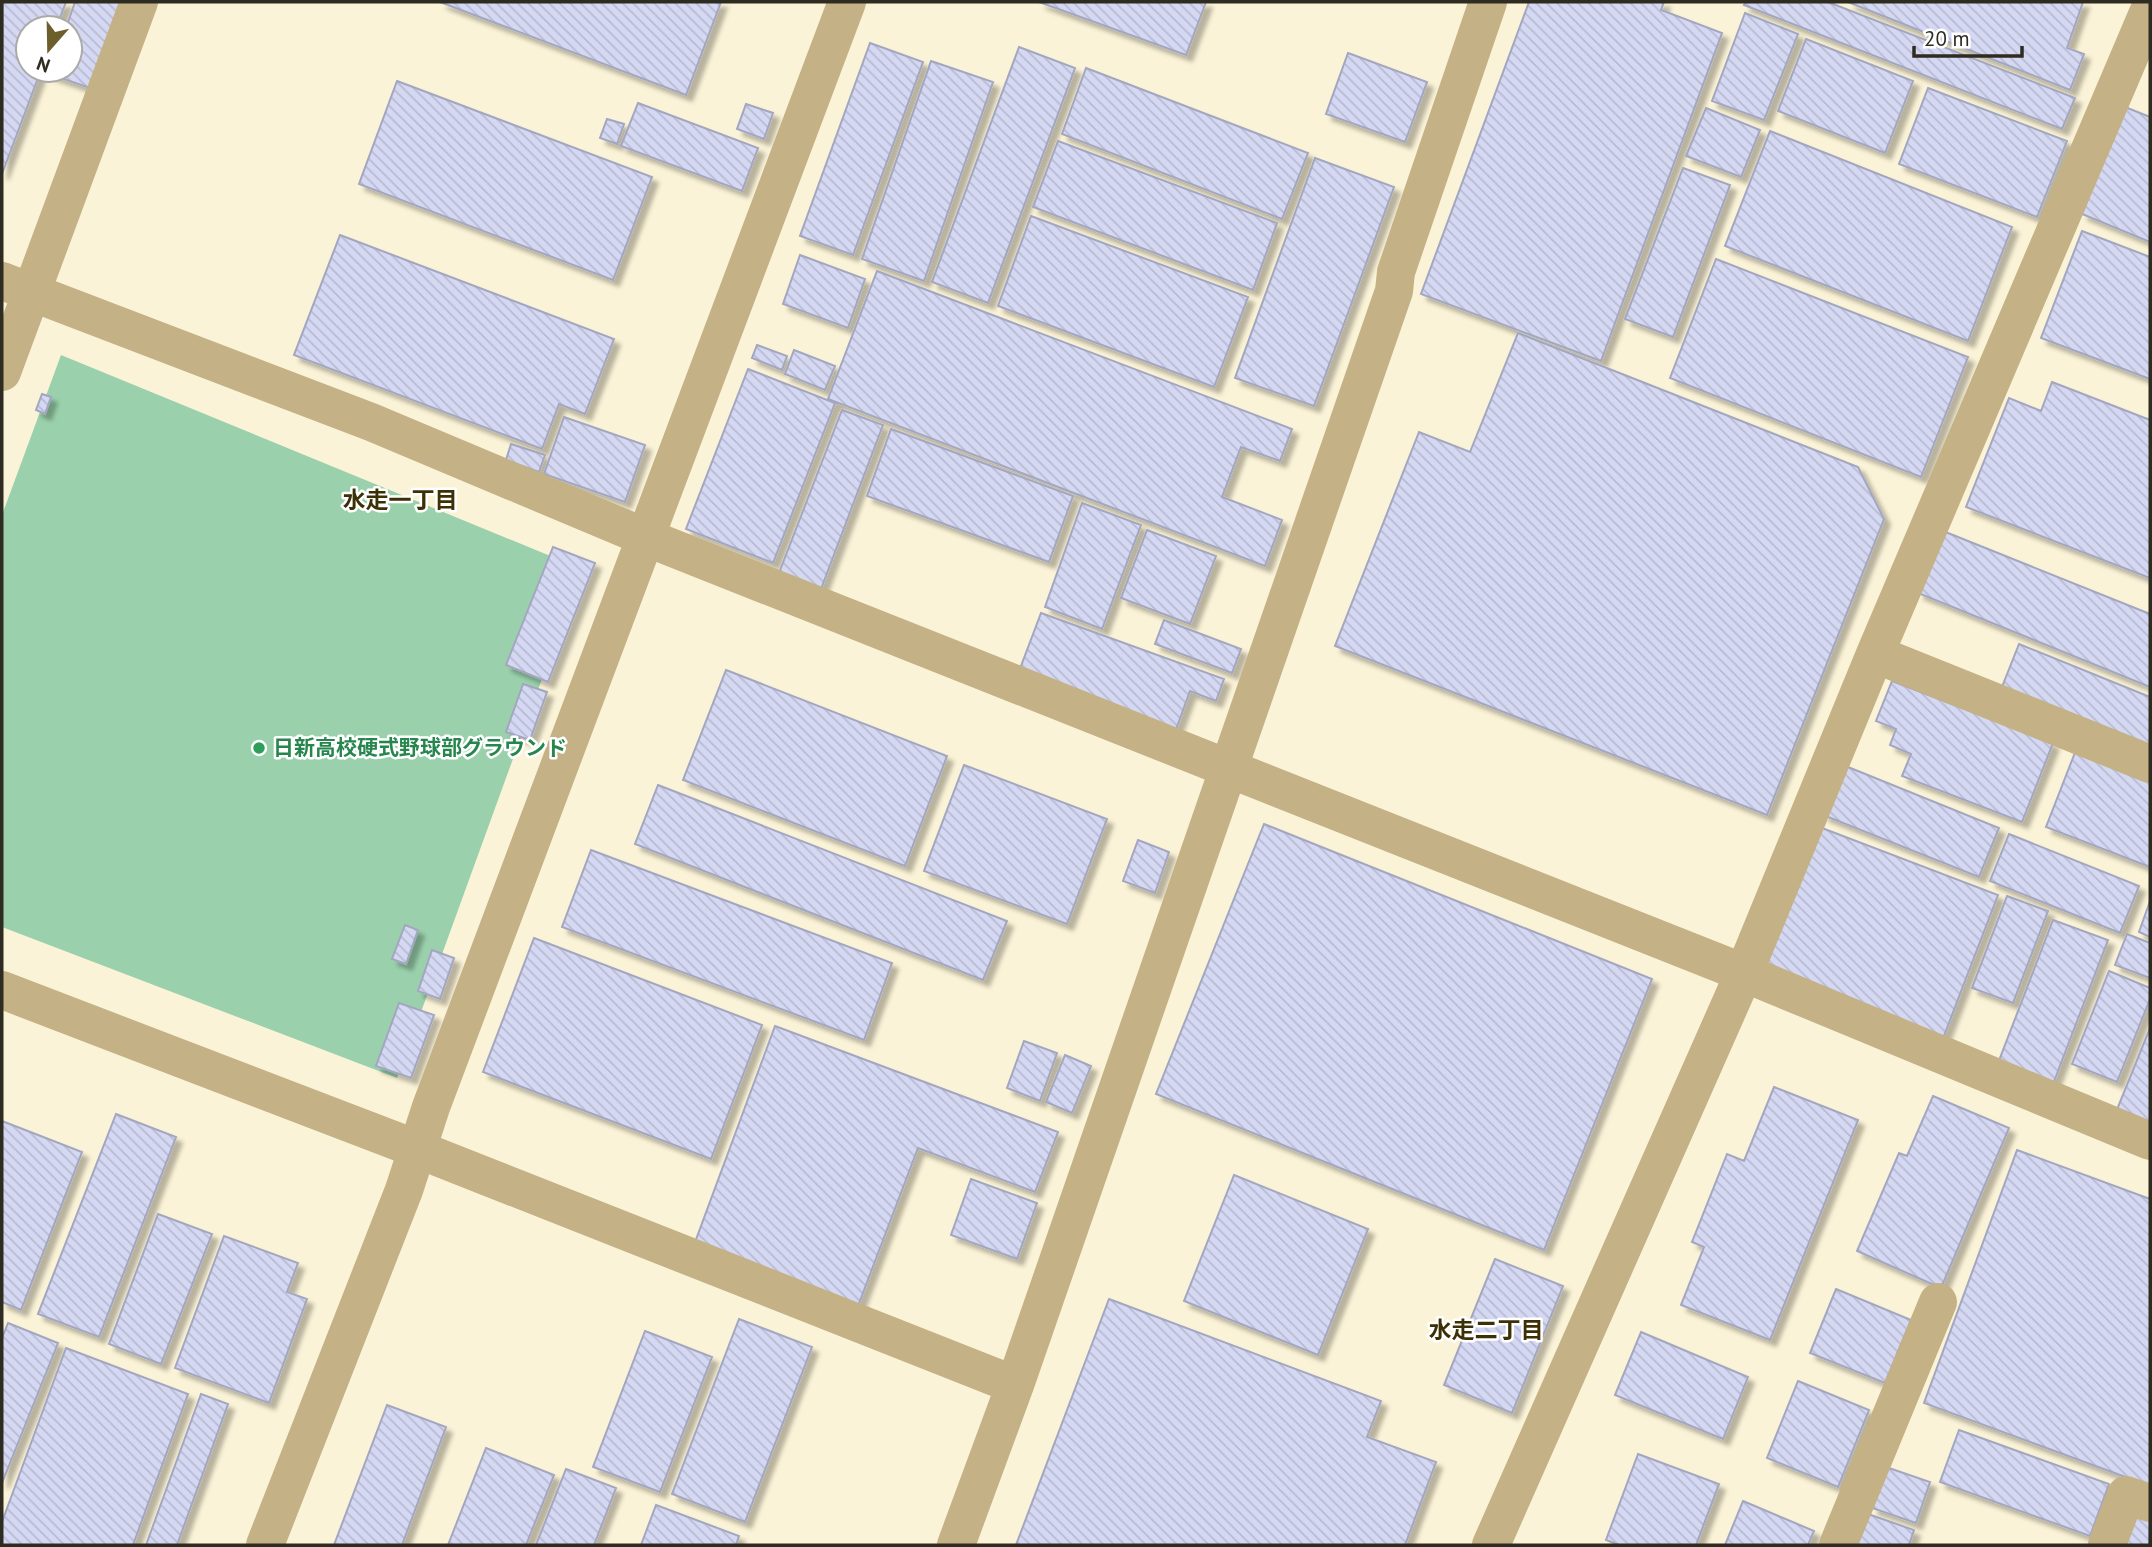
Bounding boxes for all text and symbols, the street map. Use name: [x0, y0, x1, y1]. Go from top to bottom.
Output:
north arrow: [14, 14, 84, 84]
scale bar: [1914, 14, 2022, 58]
text: 20 m: [1924, 25, 1970, 52]
text: N: [33, 52, 53, 78]
district label: 水走一丁目: [343, 485, 458, 514]
place label: 日新高校硬式野球部グラウンド: [273, 734, 567, 761]
marker: 日新高校硬式野球部グラウンド: [251, 740, 267, 756]
district label: 水走二丁目: [1429, 1315, 1544, 1344]

